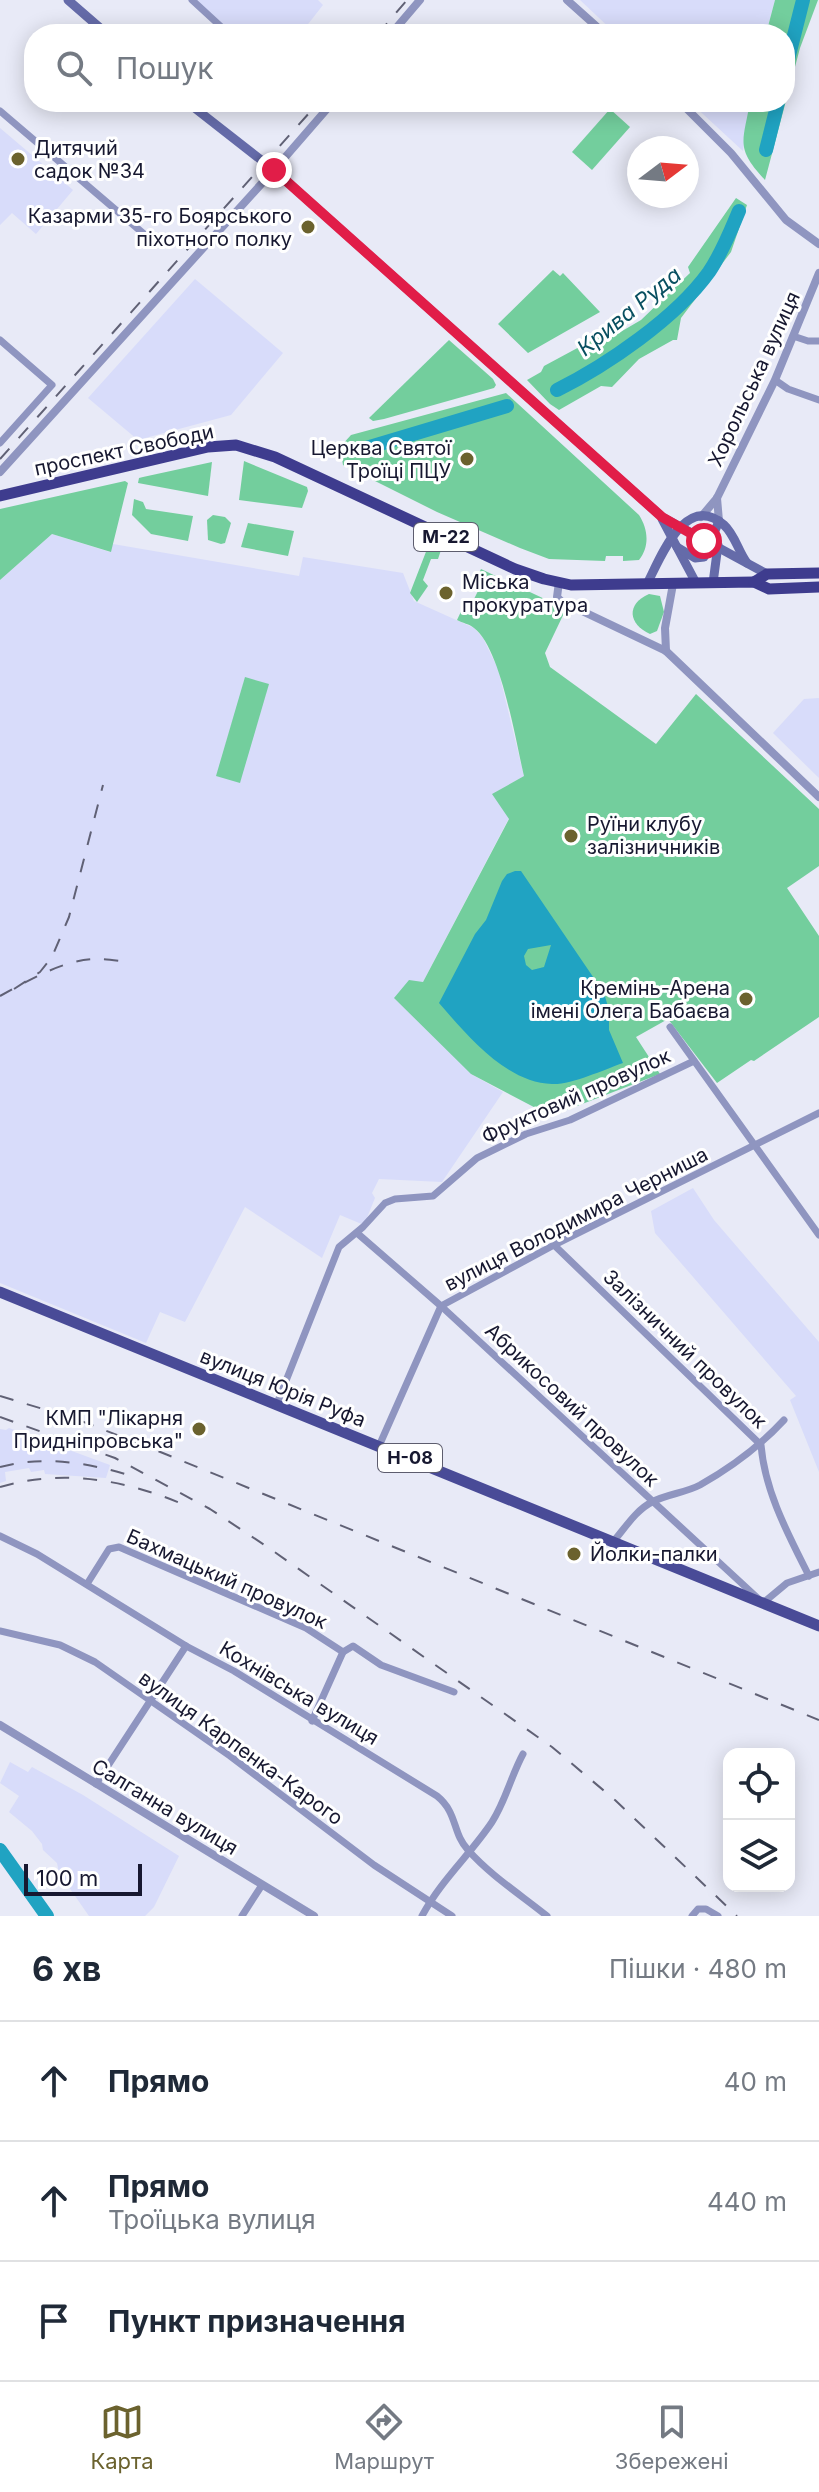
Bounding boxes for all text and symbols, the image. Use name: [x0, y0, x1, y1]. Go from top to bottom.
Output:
search box: [24, 24, 795, 112]
icon: search: [52, 46, 96, 90]
text: Пошук: [116, 50, 214, 86]
place label: Дитячий садок №34: [34, 136, 145, 183]
north arrow: [627, 136, 699, 208]
marker: Дитячий садок №34: [9, 150, 27, 168]
route end: [256, 152, 292, 188]
place label: Казарми 35-го Боярського піхотного полку: [28, 204, 292, 251]
marker: Казарми 35-го Боярського піхотного полку: [299, 218, 317, 236]
water label: Крива Руда: [572, 261, 686, 361]
street label: Хорольська вулиця: [703, 288, 805, 470]
street label: проспект Свободи: [32, 419, 216, 481]
place label: Церква Святої Троїці ПЦУ: [311, 436, 452, 483]
marker: Церква Святої Троїці ПЦУ: [458, 450, 476, 468]
road number: М-22: [414, 523, 478, 551]
route start: [686, 523, 722, 559]
place label: Міська прокуратура: [462, 570, 588, 617]
marker: Міська прокуратура: [437, 584, 455, 602]
place label: Руїни клубу залізничників: [587, 812, 720, 859]
marker: Руїни клубу залізничників: [562, 827, 580, 845]
place label: Кремінь-Арена імені Олега Бабаєва: [531, 976, 730, 1023]
marker: Кремінь-Арена імені Олега Бабаєва: [737, 990, 755, 1008]
street label: Фруктовий провулок: [478, 1043, 674, 1148]
street label: вулиця Володимира Черниша: [440, 1142, 712, 1296]
street label: Залізничний провулок: [598, 1265, 772, 1433]
street label: Абрикосовий провулок: [480, 1318, 664, 1492]
street label: вулиця Юрія Руфа: [197, 1344, 369, 1432]
place label: КМП "Лікарня Придніпровська": [14, 1406, 183, 1453]
marker: КМП "Лікарня Придніпровська": [190, 1420, 208, 1438]
road number: Н-08: [378, 1444, 442, 1472]
street label: Бахмацький провулок: [123, 1524, 331, 1634]
place label: Йолки-палки: [590, 1541, 718, 1566]
marker: Йолки-палки: [565, 1545, 583, 1563]
street label: Кохнівська вулиця: [215, 1636, 383, 1750]
street label: вулиця Карпенка-Карого: [134, 1666, 348, 1830]
map controls: [723, 1748, 795, 1892]
button: locate: [723, 1748, 795, 1820]
street label: Салганна вулиця: [88, 1754, 242, 1860]
button: layers: [723, 1820, 795, 1892]
scale bar: [24, 1860, 142, 1896]
text: 100 m: [36, 1865, 98, 1891]
text: 6 хв: [32, 1948, 101, 1989]
text: Пішки · 480 m: [609, 1953, 787, 1984]
icon: ahead: [32, 2059, 76, 2103]
text: Прямо: [108, 2063, 209, 2099]
text: 40 m: [724, 2066, 787, 2097]
text: Прямо: [108, 2168, 209, 2204]
icon: ahead: [32, 2179, 76, 2223]
text: 440 m: [707, 2186, 787, 2217]
text: Троїцька вулиця: [108, 2204, 316, 2235]
icon: arrive: [32, 2299, 76, 2343]
text: Пункт призначення: [108, 2303, 406, 2339]
tab: Карта: [90, 2400, 154, 2474]
tab: Маршрут: [334, 2400, 434, 2474]
tab: Збережені: [615, 2400, 729, 2474]

